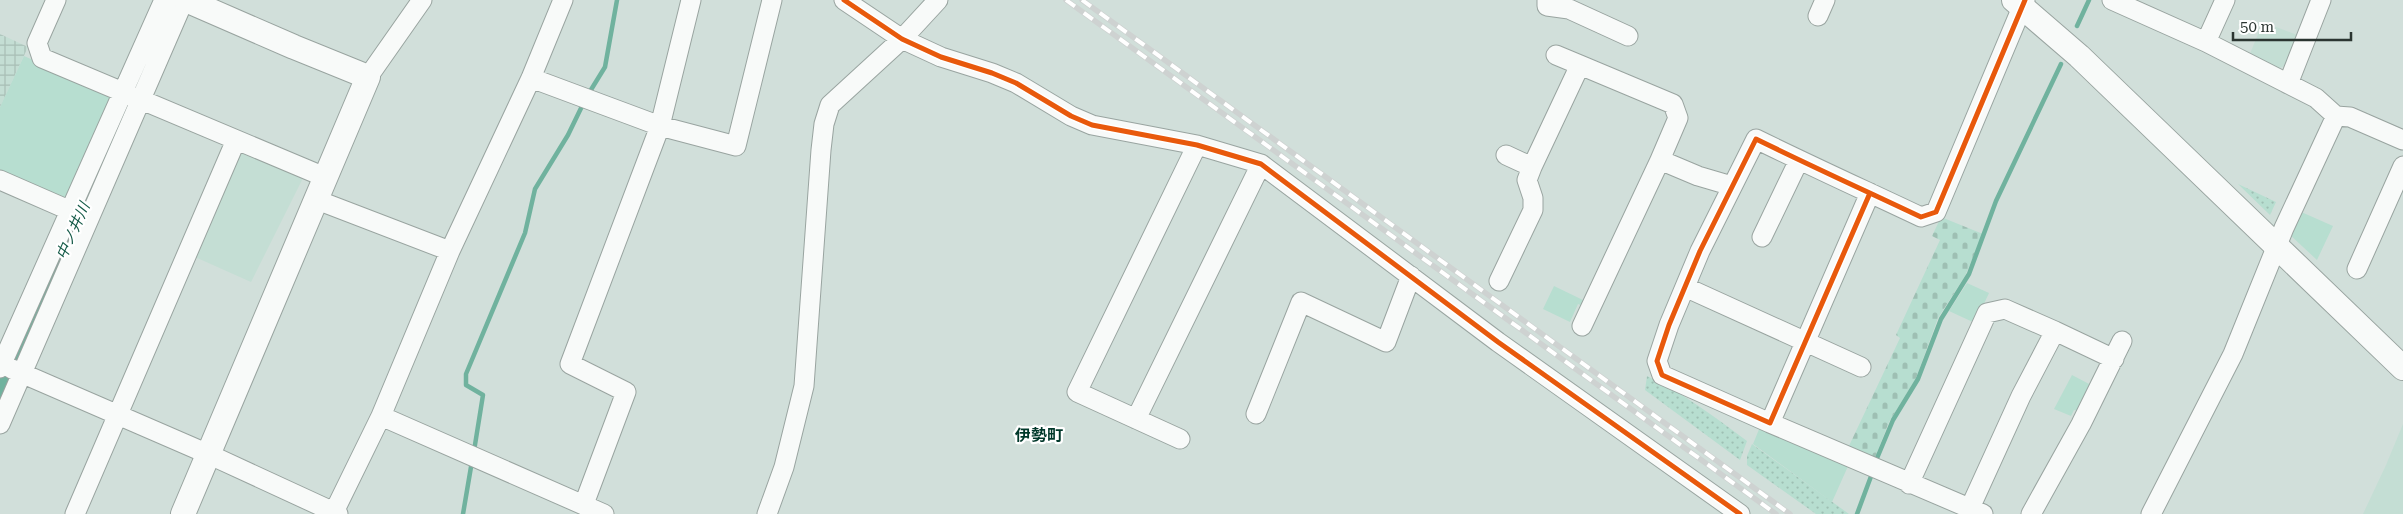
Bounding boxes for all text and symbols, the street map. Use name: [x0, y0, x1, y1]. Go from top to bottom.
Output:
scale bar: [2233, 10, 2350, 42]
text: 50 m: [2240, 18, 2275, 36]
water label: 中ノ井川: [53, 198, 94, 262]
district label: 伊勢町: [1014, 426, 1063, 445]

